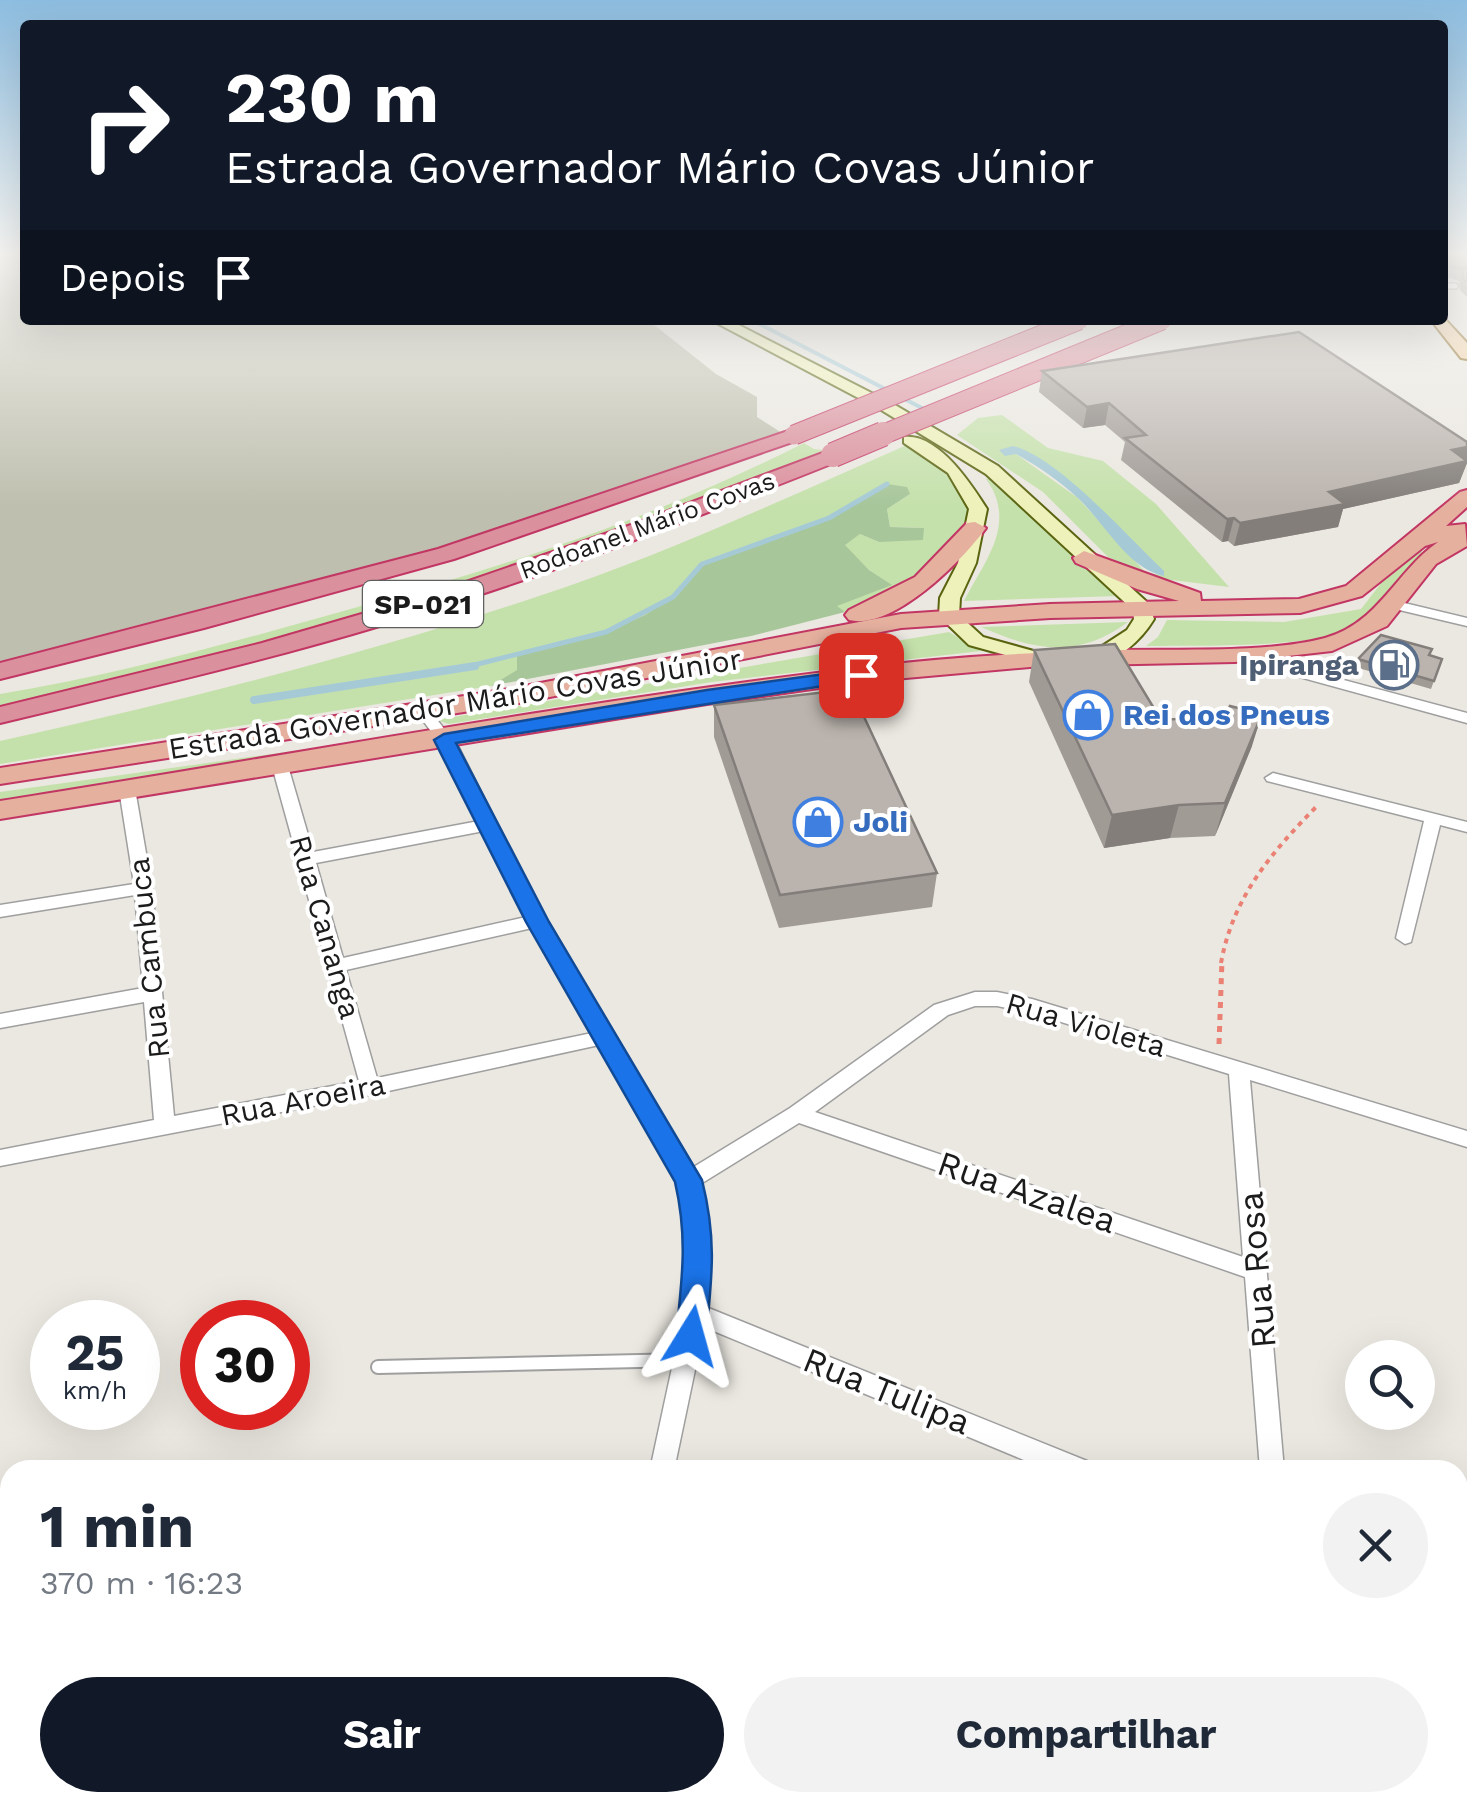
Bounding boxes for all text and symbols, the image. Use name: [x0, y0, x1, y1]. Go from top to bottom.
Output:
text: 230 m: [225, 57, 439, 139]
icon: right: [60, 60, 190, 190]
text: Estrada Governador Mário Covas Júnior: [225, 141, 1094, 194]
icon: arrive: [206, 250, 261, 305]
text: Depois: [60, 256, 186, 300]
street label: Rodoanel Mário Covas: [516, 466, 779, 585]
road number: SP-021: [363, 581, 483, 627]
pin: [819, 633, 904, 718]
fuel station icon: Ipiranga: [1368, 639, 1420, 691]
street label: Estrada Governador Mário Covas Júnior: [166, 641, 744, 766]
place label: Ipiranga: [1239, 647, 1360, 682]
icon: arrive: [834, 648, 889, 703]
shop icon: Rei dos Pneus: [1062, 689, 1114, 741]
place label: Rei dos Pneus: [1123, 697, 1330, 732]
shop icon: Joli: [792, 796, 844, 848]
place label: Joli: [853, 804, 908, 839]
street label: Rua Cananga: [283, 831, 368, 1023]
street label: Rua Cambuca: [121, 856, 176, 1060]
street label: Rua Violeta: [1002, 985, 1170, 1064]
street label: Rua Aroeira: [218, 1066, 388, 1133]
street label: Rua Azalea: [932, 1142, 1122, 1242]
street label: Rua Rosa: [1229, 1190, 1285, 1350]
position arrow: [639, 1284, 743, 1388]
speed limit sign: 30: [180, 1300, 310, 1430]
text: 25: [66, 1323, 124, 1382]
street label: Rua Tulipa: [797, 1338, 977, 1444]
map controls: [1345, 1340, 1435, 1430]
button: search: [1345, 1340, 1435, 1430]
text: km/h: [63, 1376, 127, 1405]
text: 1 min: [40, 1491, 194, 1562]
button: close: [1323, 1493, 1428, 1598]
text: 370 m · 16:23: [40, 1564, 243, 1602]
button: Sair: [40, 1677, 724, 1792]
button: Compartilhar: [744, 1677, 1428, 1792]

